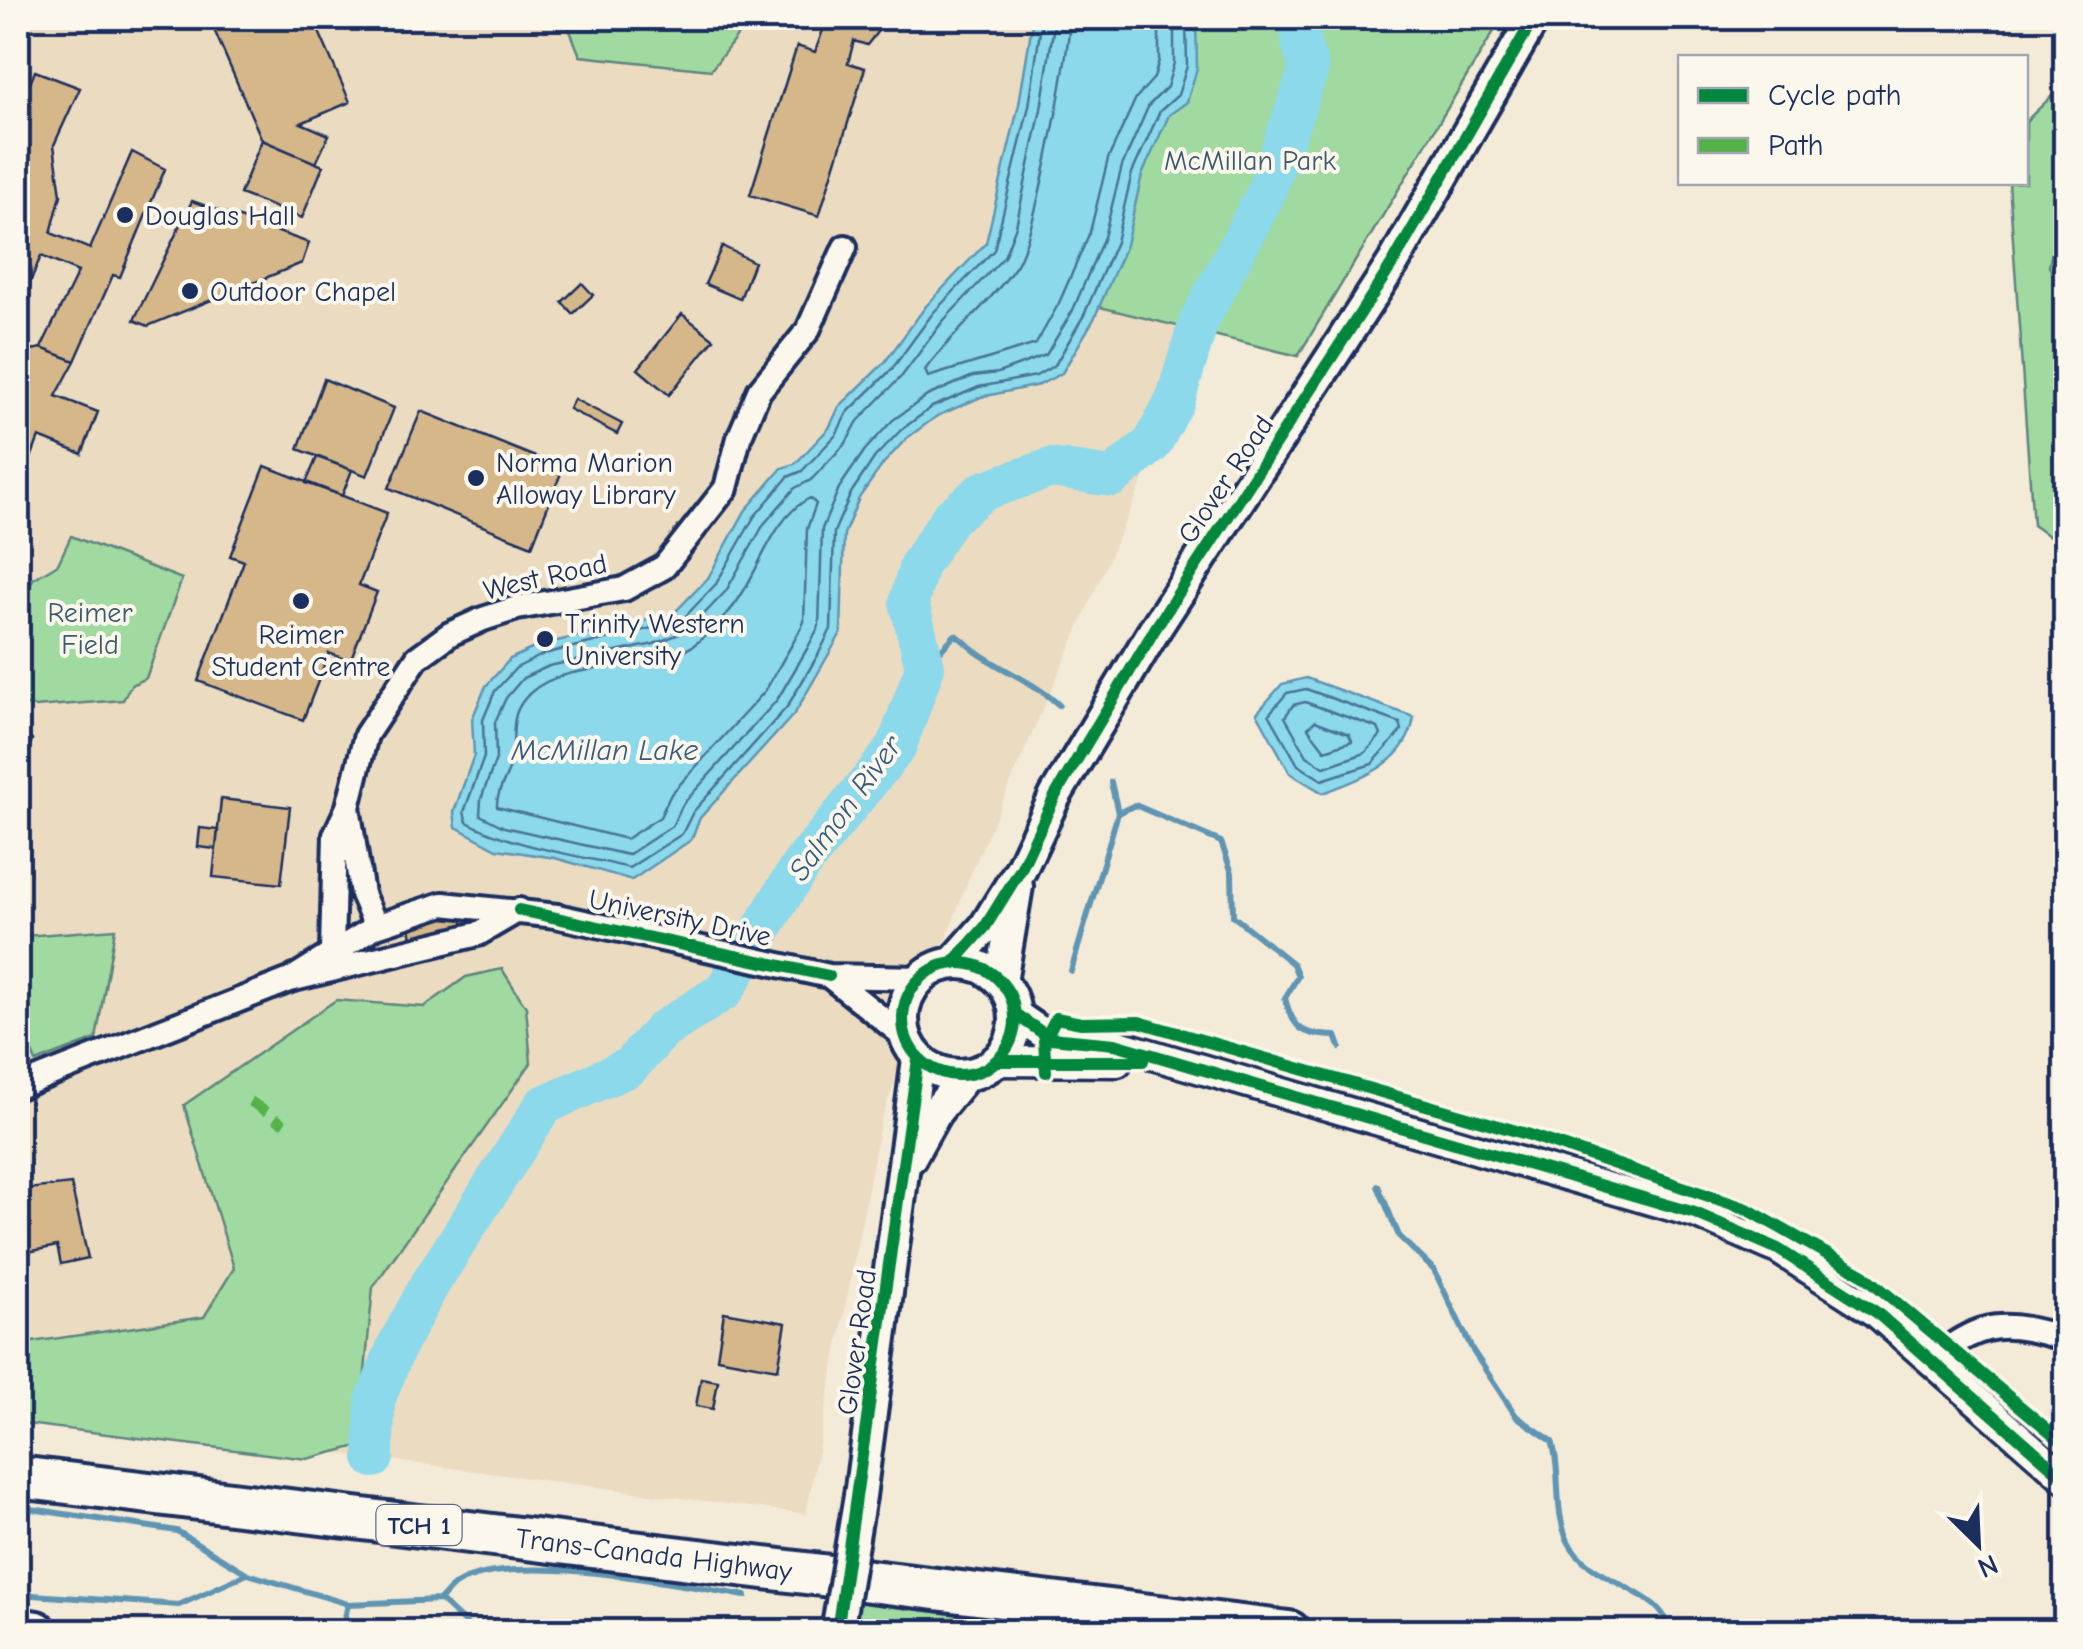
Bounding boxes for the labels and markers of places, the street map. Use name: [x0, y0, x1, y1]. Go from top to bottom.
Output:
place label: Douglas Hall: [145, 200, 295, 232]
marker: Douglas Hall: [114, 204, 136, 226]
place label: Outdoor Chapel: [210, 276, 396, 308]
marker: Outdoor Chapel: [179, 280, 201, 302]
place label: Norma Marion Alloway Library: [496, 447, 676, 511]
marker: Norma Marion Alloway Library: [465, 467, 487, 489]
marker: Reimer Student Centre: [290, 590, 312, 612]
place label: Trinity Western University: [565, 608, 745, 672]
place label: Reimer Student Centre: [212, 619, 390, 683]
marker: Trinity Western University: [534, 628, 556, 650]

